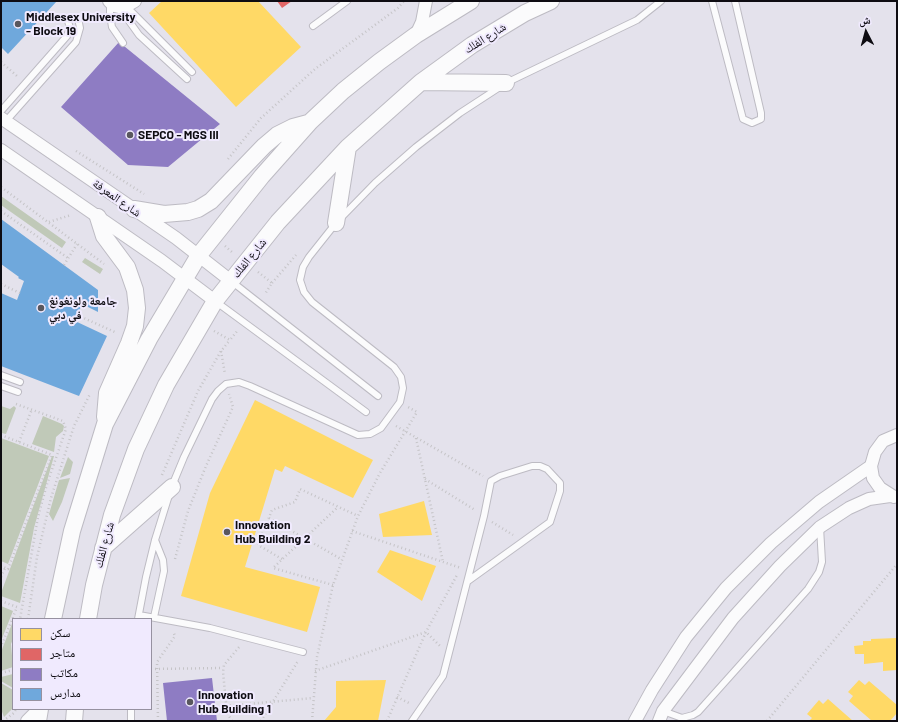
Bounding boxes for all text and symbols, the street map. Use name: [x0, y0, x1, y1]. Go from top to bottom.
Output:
place label: Middlesex University - Block 19: [26, 10, 136, 38]
north arrow: [846, 12, 886, 52]
text: ش: [858, 12, 871, 27]
marker: Middlesex University - Block 19: [13, 19, 23, 29]
street label: شارع الفلك: [461, 19, 509, 57]
place label: SEPCO - MGS III: [138, 128, 219, 142]
marker: SEPCO - MGS III: [125, 130, 135, 140]
street label: شارع المعرفة: [90, 176, 144, 220]
street label: شارع الفلك: [229, 235, 269, 281]
place label: جامعة ولونغونغ في دبي: [49, 294, 117, 322]
marker: جامعة ولونغونغ في دبي: [36, 303, 46, 313]
place label: Innovation Hub Building 2: [235, 518, 310, 546]
street label: شارع الفلك: [91, 520, 117, 570]
marker: Innovation Hub Building 2: [222, 527, 232, 537]
legend: [12, 618, 152, 710]
text: سكن: [50, 625, 70, 639]
text: متاجر: [50, 645, 75, 659]
text: مكاتب: [50, 665, 78, 679]
text: مدارس: [50, 685, 81, 699]
place label: Innovation Hub Building 1: [198, 688, 271, 716]
marker: Innovation Hub Building 1: [185, 697, 195, 707]

